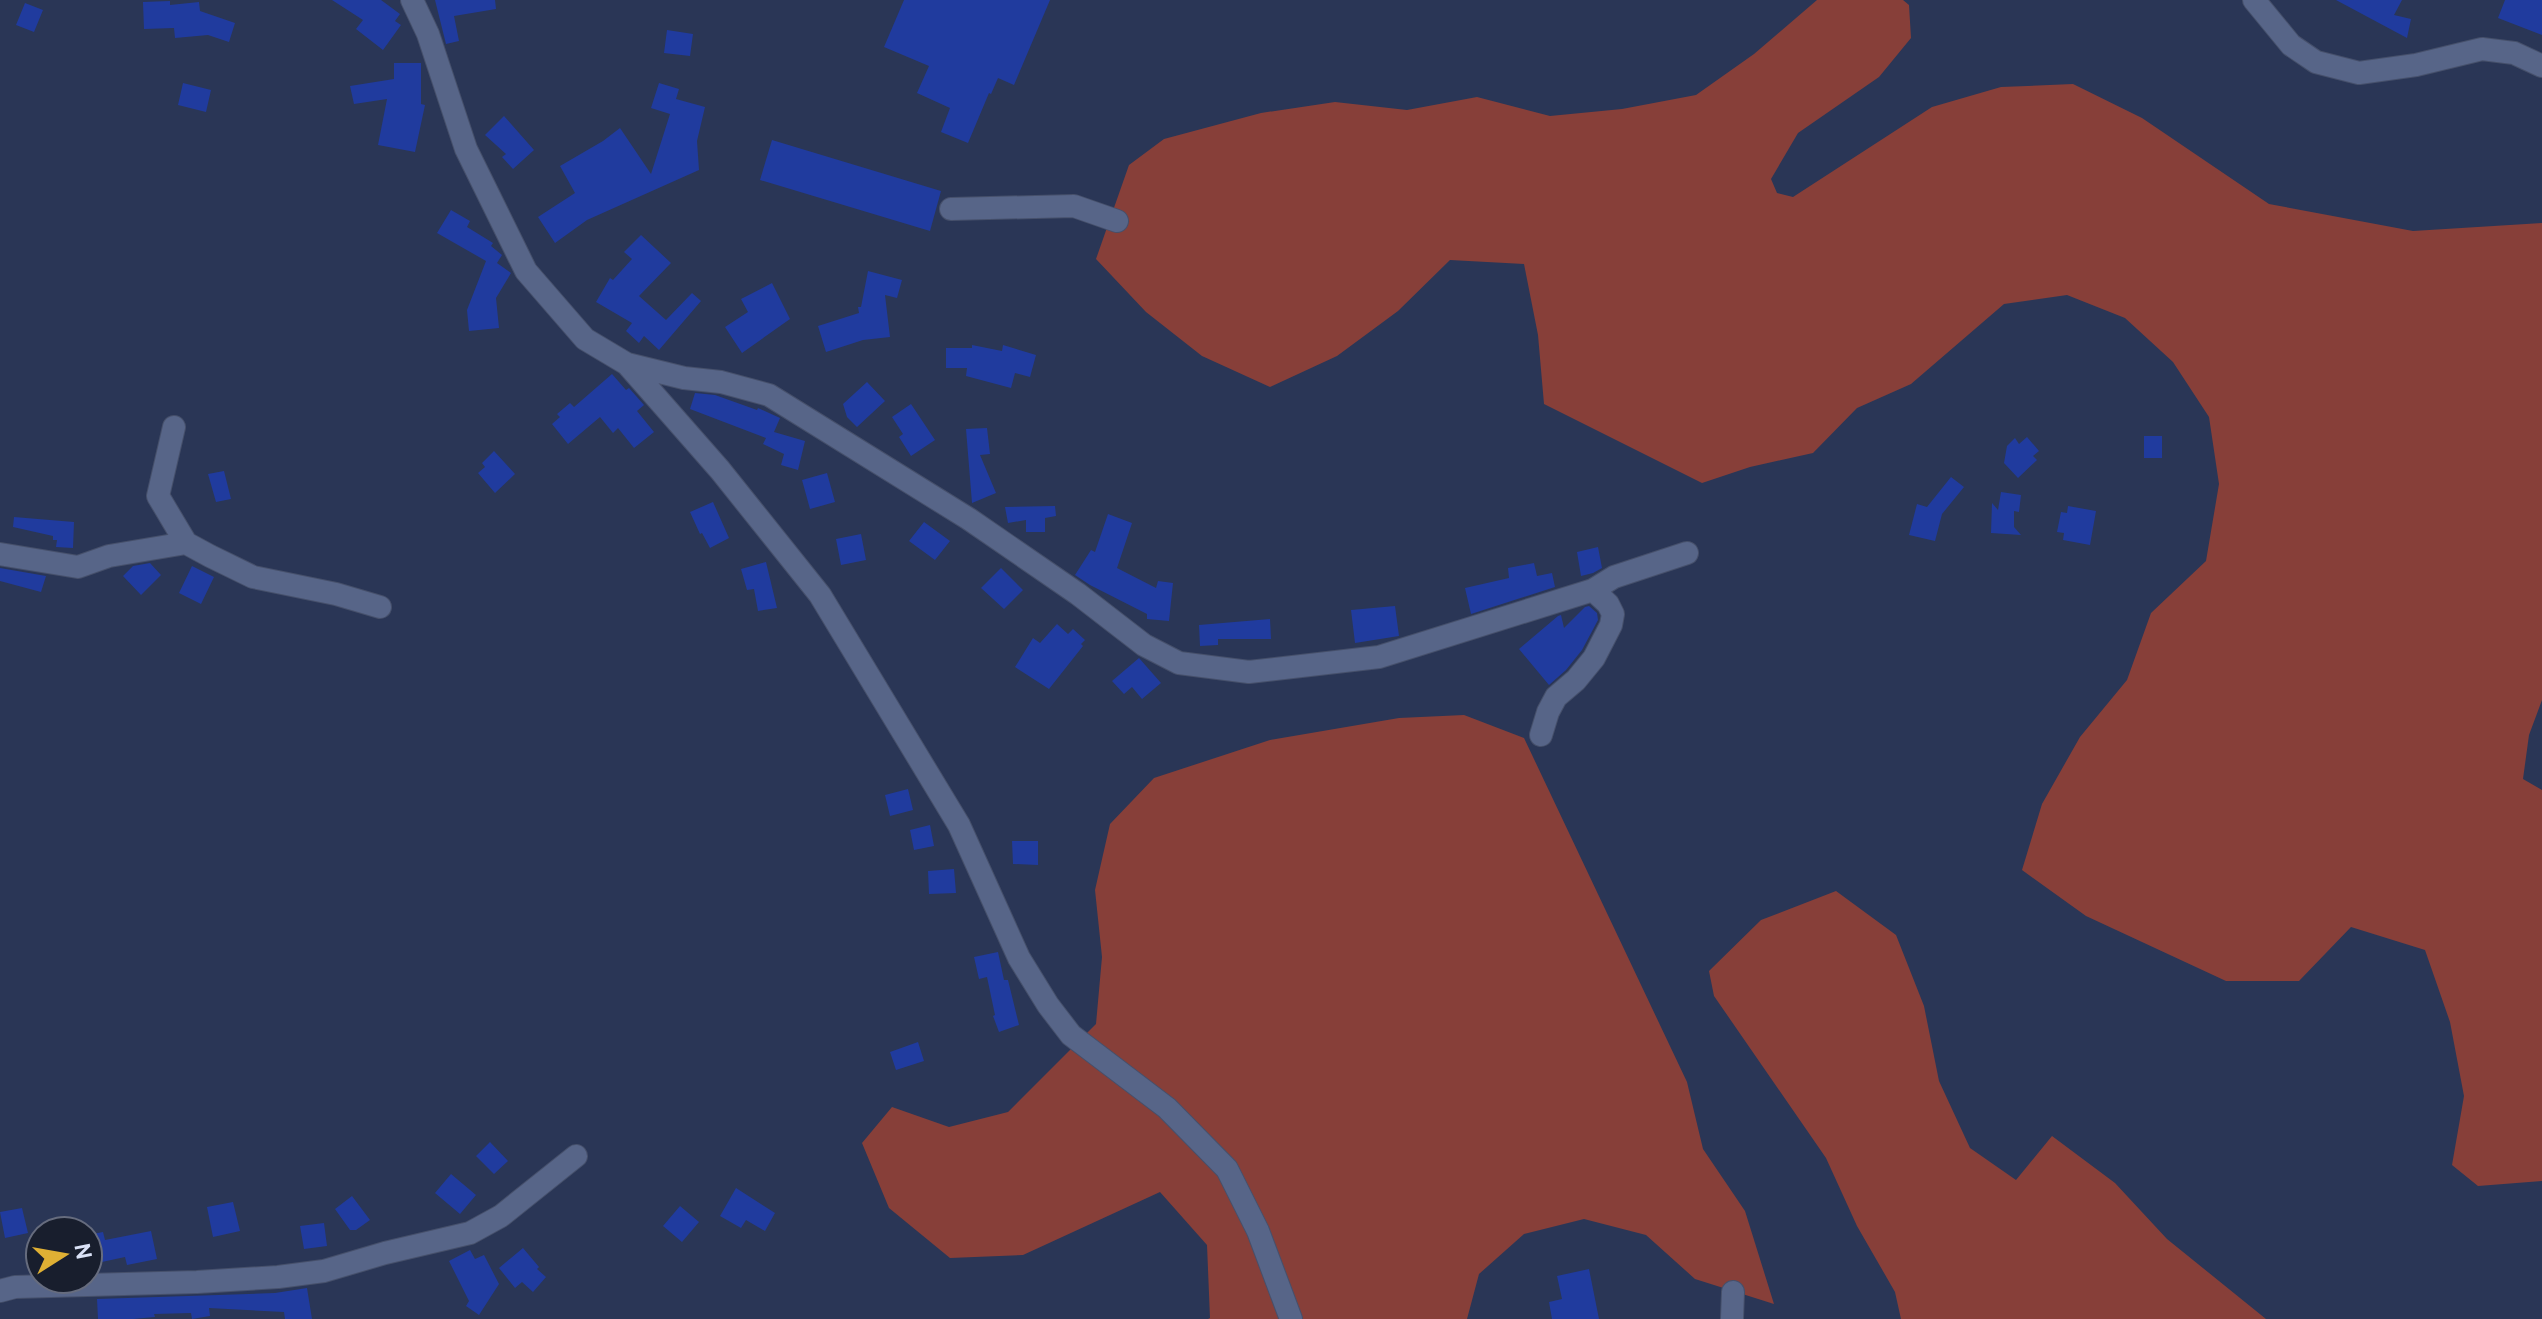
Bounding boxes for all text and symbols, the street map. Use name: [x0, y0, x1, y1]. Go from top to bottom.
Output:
north arrow: [24, 1215, 104, 1295]
text: N: [66, 1241, 96, 1262]

